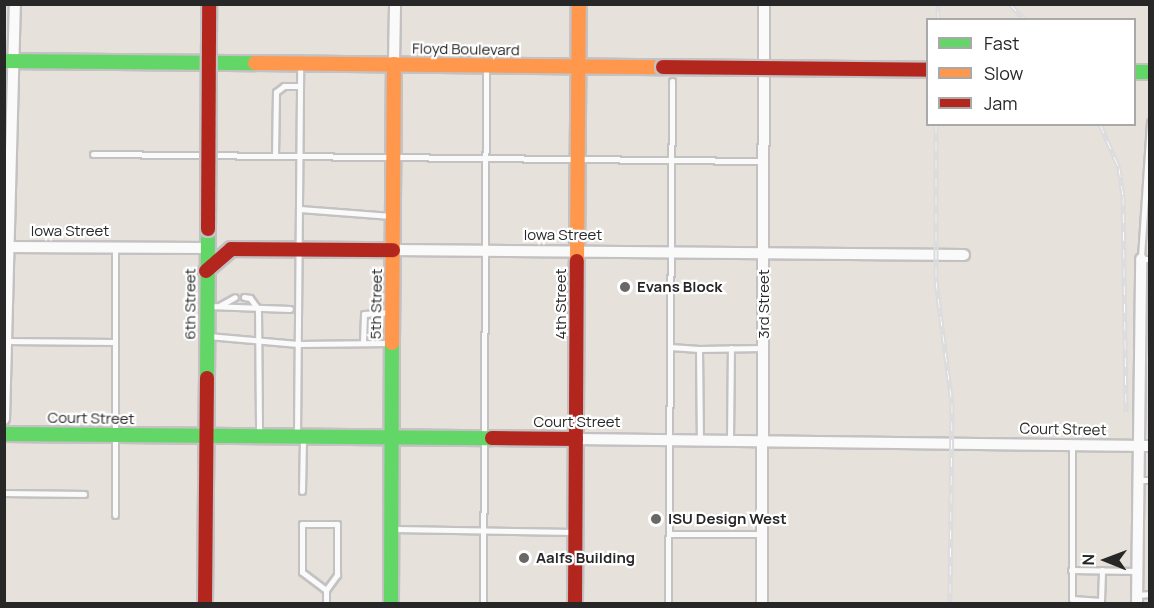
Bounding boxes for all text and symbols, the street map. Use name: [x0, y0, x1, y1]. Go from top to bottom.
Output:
legend: [926, 18, 1136, 126]
text: Fast: [984, 31, 1019, 55]
street label: Floyd Boulevard: [412, 39, 520, 59]
text: Slow: [984, 61, 1023, 85]
text: Jam: [984, 91, 1018, 115]
street label: Iowa Street: [31, 222, 109, 240]
street label: Iowa Street: [524, 226, 602, 244]
street label: 6th Street: [181, 268, 199, 340]
street label: 5th Street: [366, 269, 386, 339]
street label: 4th Street: [552, 269, 570, 339]
street label: 3rd Street: [755, 269, 773, 339]
place label: Evans Block: [637, 278, 722, 296]
marker: Evans Block: [618, 280, 632, 294]
street label: Court Street: [47, 408, 135, 428]
street label: Court Street: [534, 413, 620, 431]
street label: Court Street: [1019, 419, 1107, 439]
place label: ISU Design West: [668, 510, 787, 528]
marker: ISU Design West: [649, 512, 663, 526]
north arrow: [1076, 530, 1136, 590]
place label: Aalfs Building: [536, 549, 635, 567]
marker: Aalfs Building: [517, 551, 531, 565]
text: N: [1077, 554, 1099, 566]

